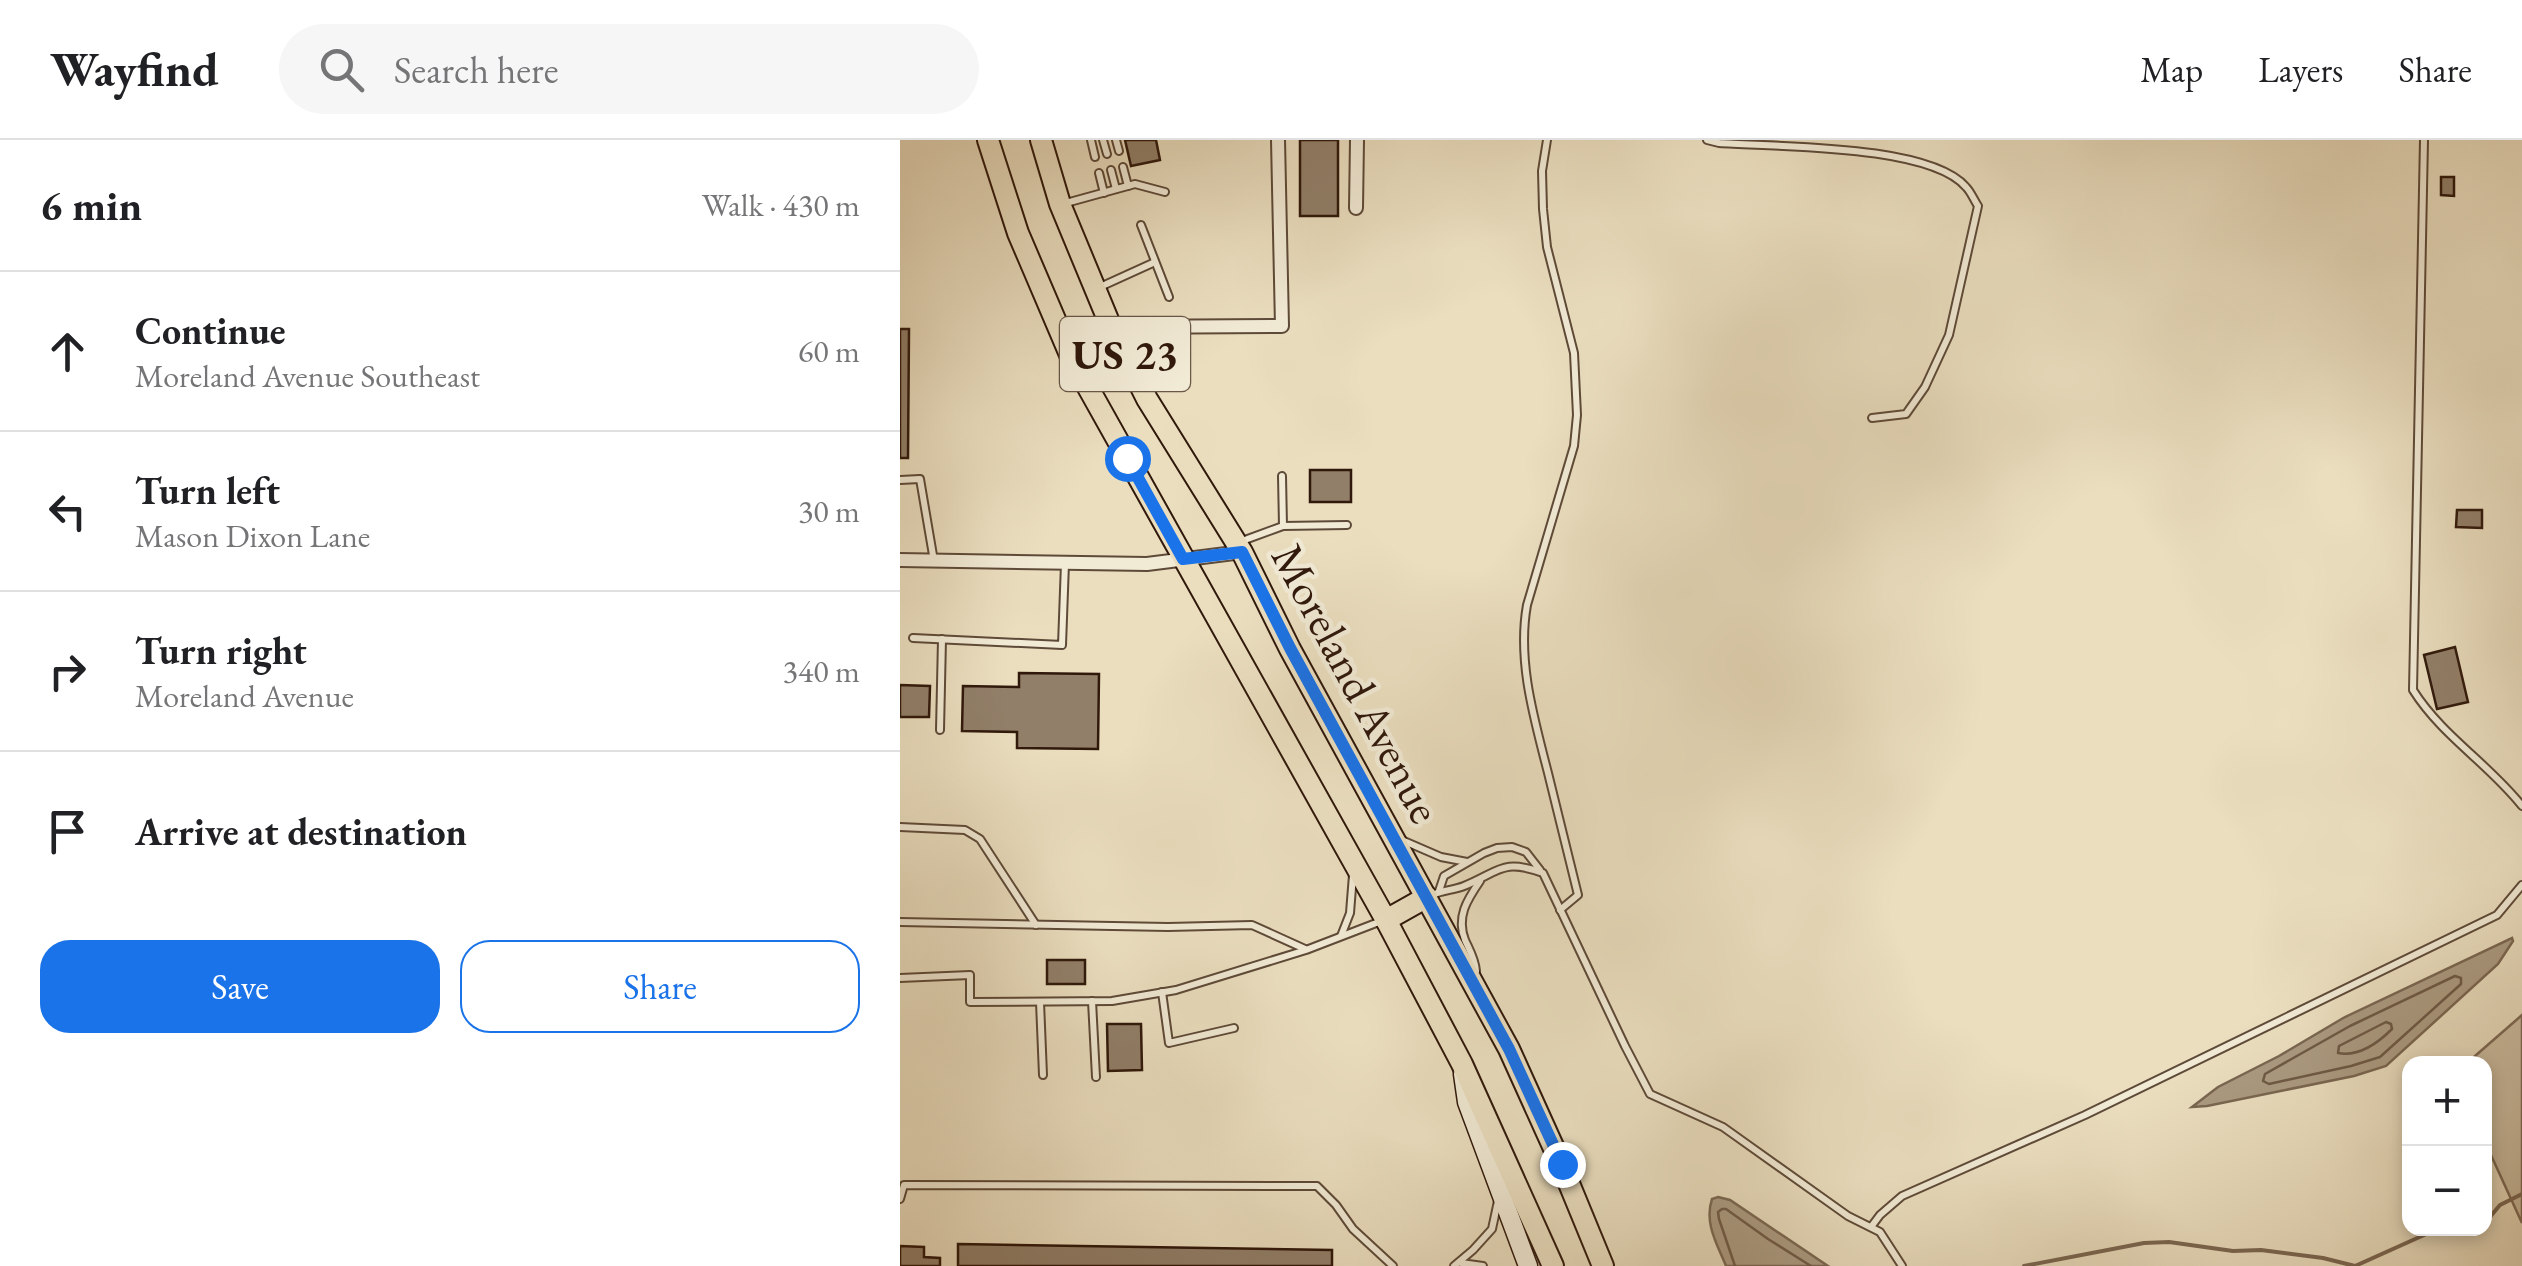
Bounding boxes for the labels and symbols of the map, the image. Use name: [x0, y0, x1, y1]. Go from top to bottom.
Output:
road number: US 23: [1060, 317, 1190, 391]
route start: [1105, 436, 1151, 482]
street label: Moreland Avenue: [1259, 533, 1455, 833]
route end: [1540, 1142, 1586, 1188]

